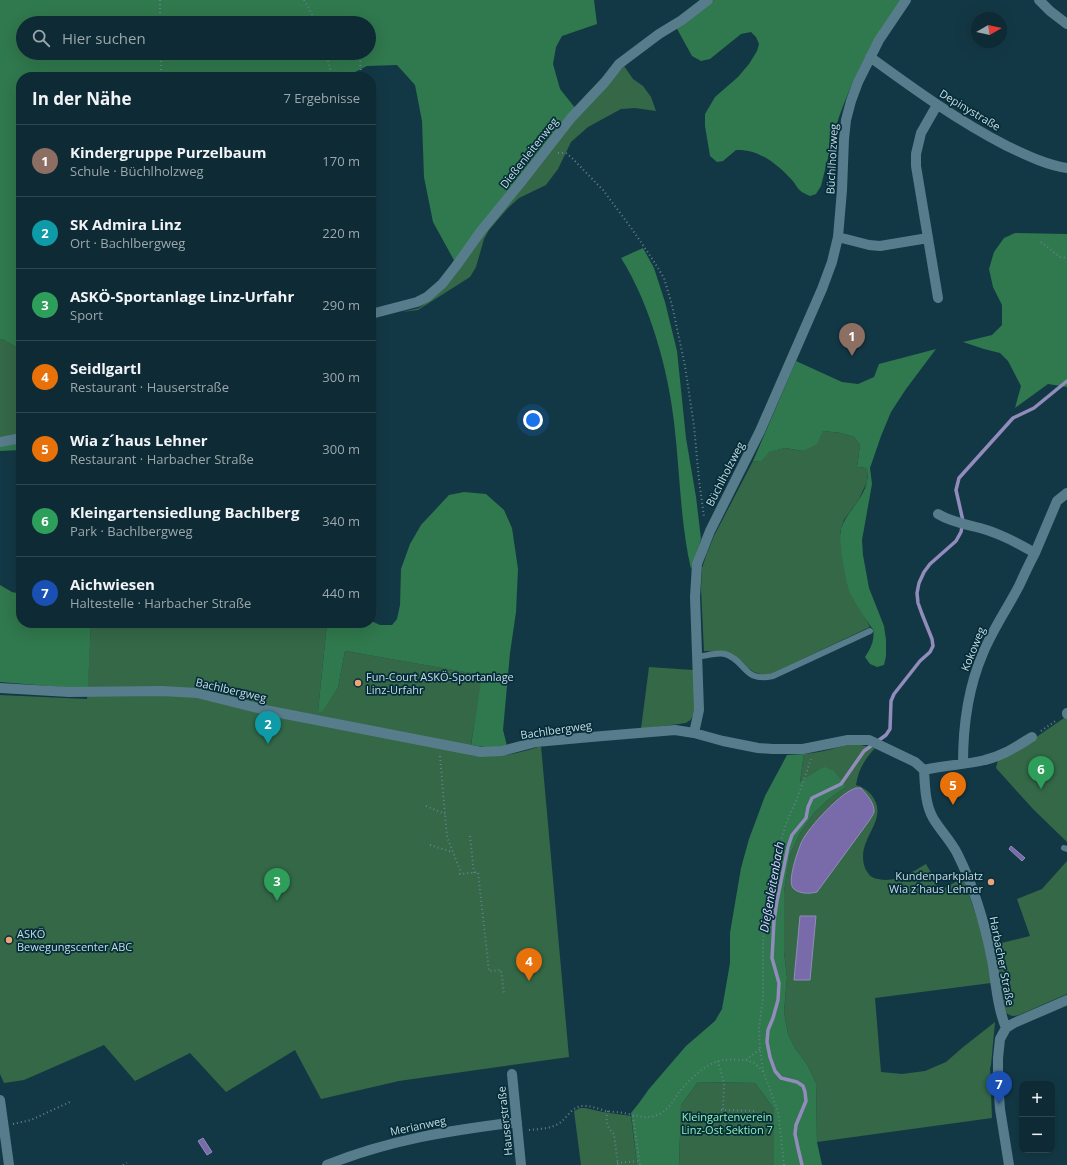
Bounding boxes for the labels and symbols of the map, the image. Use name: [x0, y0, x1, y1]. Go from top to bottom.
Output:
north arrow: [971, 12, 1007, 48]
street label: Depinystraße: [937, 85, 1004, 134]
street label: Dießenleitenweg: [496, 114, 561, 191]
street label: Büchlholzweg: [822, 123, 841, 195]
pin: 1: [839, 323, 865, 356]
your location: [523, 410, 543, 430]
street label: Büchlholzweg: [702, 439, 747, 509]
street label: Kokoweg: [957, 624, 988, 673]
place label: Fun-Court ASKÖ-Sportanlage Linz-Urfahr: [366, 669, 514, 697]
street label: Bachlbergweg: [194, 674, 268, 705]
marker: Fun-Court ASKÖ-Sportanlage Linz-Urfahr: [353, 678, 363, 688]
pin: 2: [255, 711, 281, 744]
street label: Bachlbergweg: [519, 717, 593, 742]
pin: 6: [1028, 756, 1054, 789]
pin: 5: [940, 772, 966, 805]
water label: Dießenleitenbach: [755, 840, 788, 934]
pin: 3: [264, 868, 290, 901]
place label: Kundenparkplatz Wia z´haus Lehner: [889, 868, 983, 896]
marker: Kundenparkplatz Wia z´haus Lehner: [986, 877, 996, 887]
street label: Harbacher Straße: [986, 915, 1019, 1007]
place label: ASKÖ Bewegungscenter ABC: [17, 926, 132, 954]
marker: ASKÖ Bewegungscenter ABC: [4, 935, 14, 945]
pin: 4: [516, 948, 542, 981]
pin: 7: [986, 1071, 1012, 1104]
street label: Hauserstraße: [493, 1086, 516, 1156]
park label: Kleingartenverein Linz-Ost Sektion 7: [681, 1109, 773, 1137]
street label: Merianweg: [389, 1112, 447, 1139]

